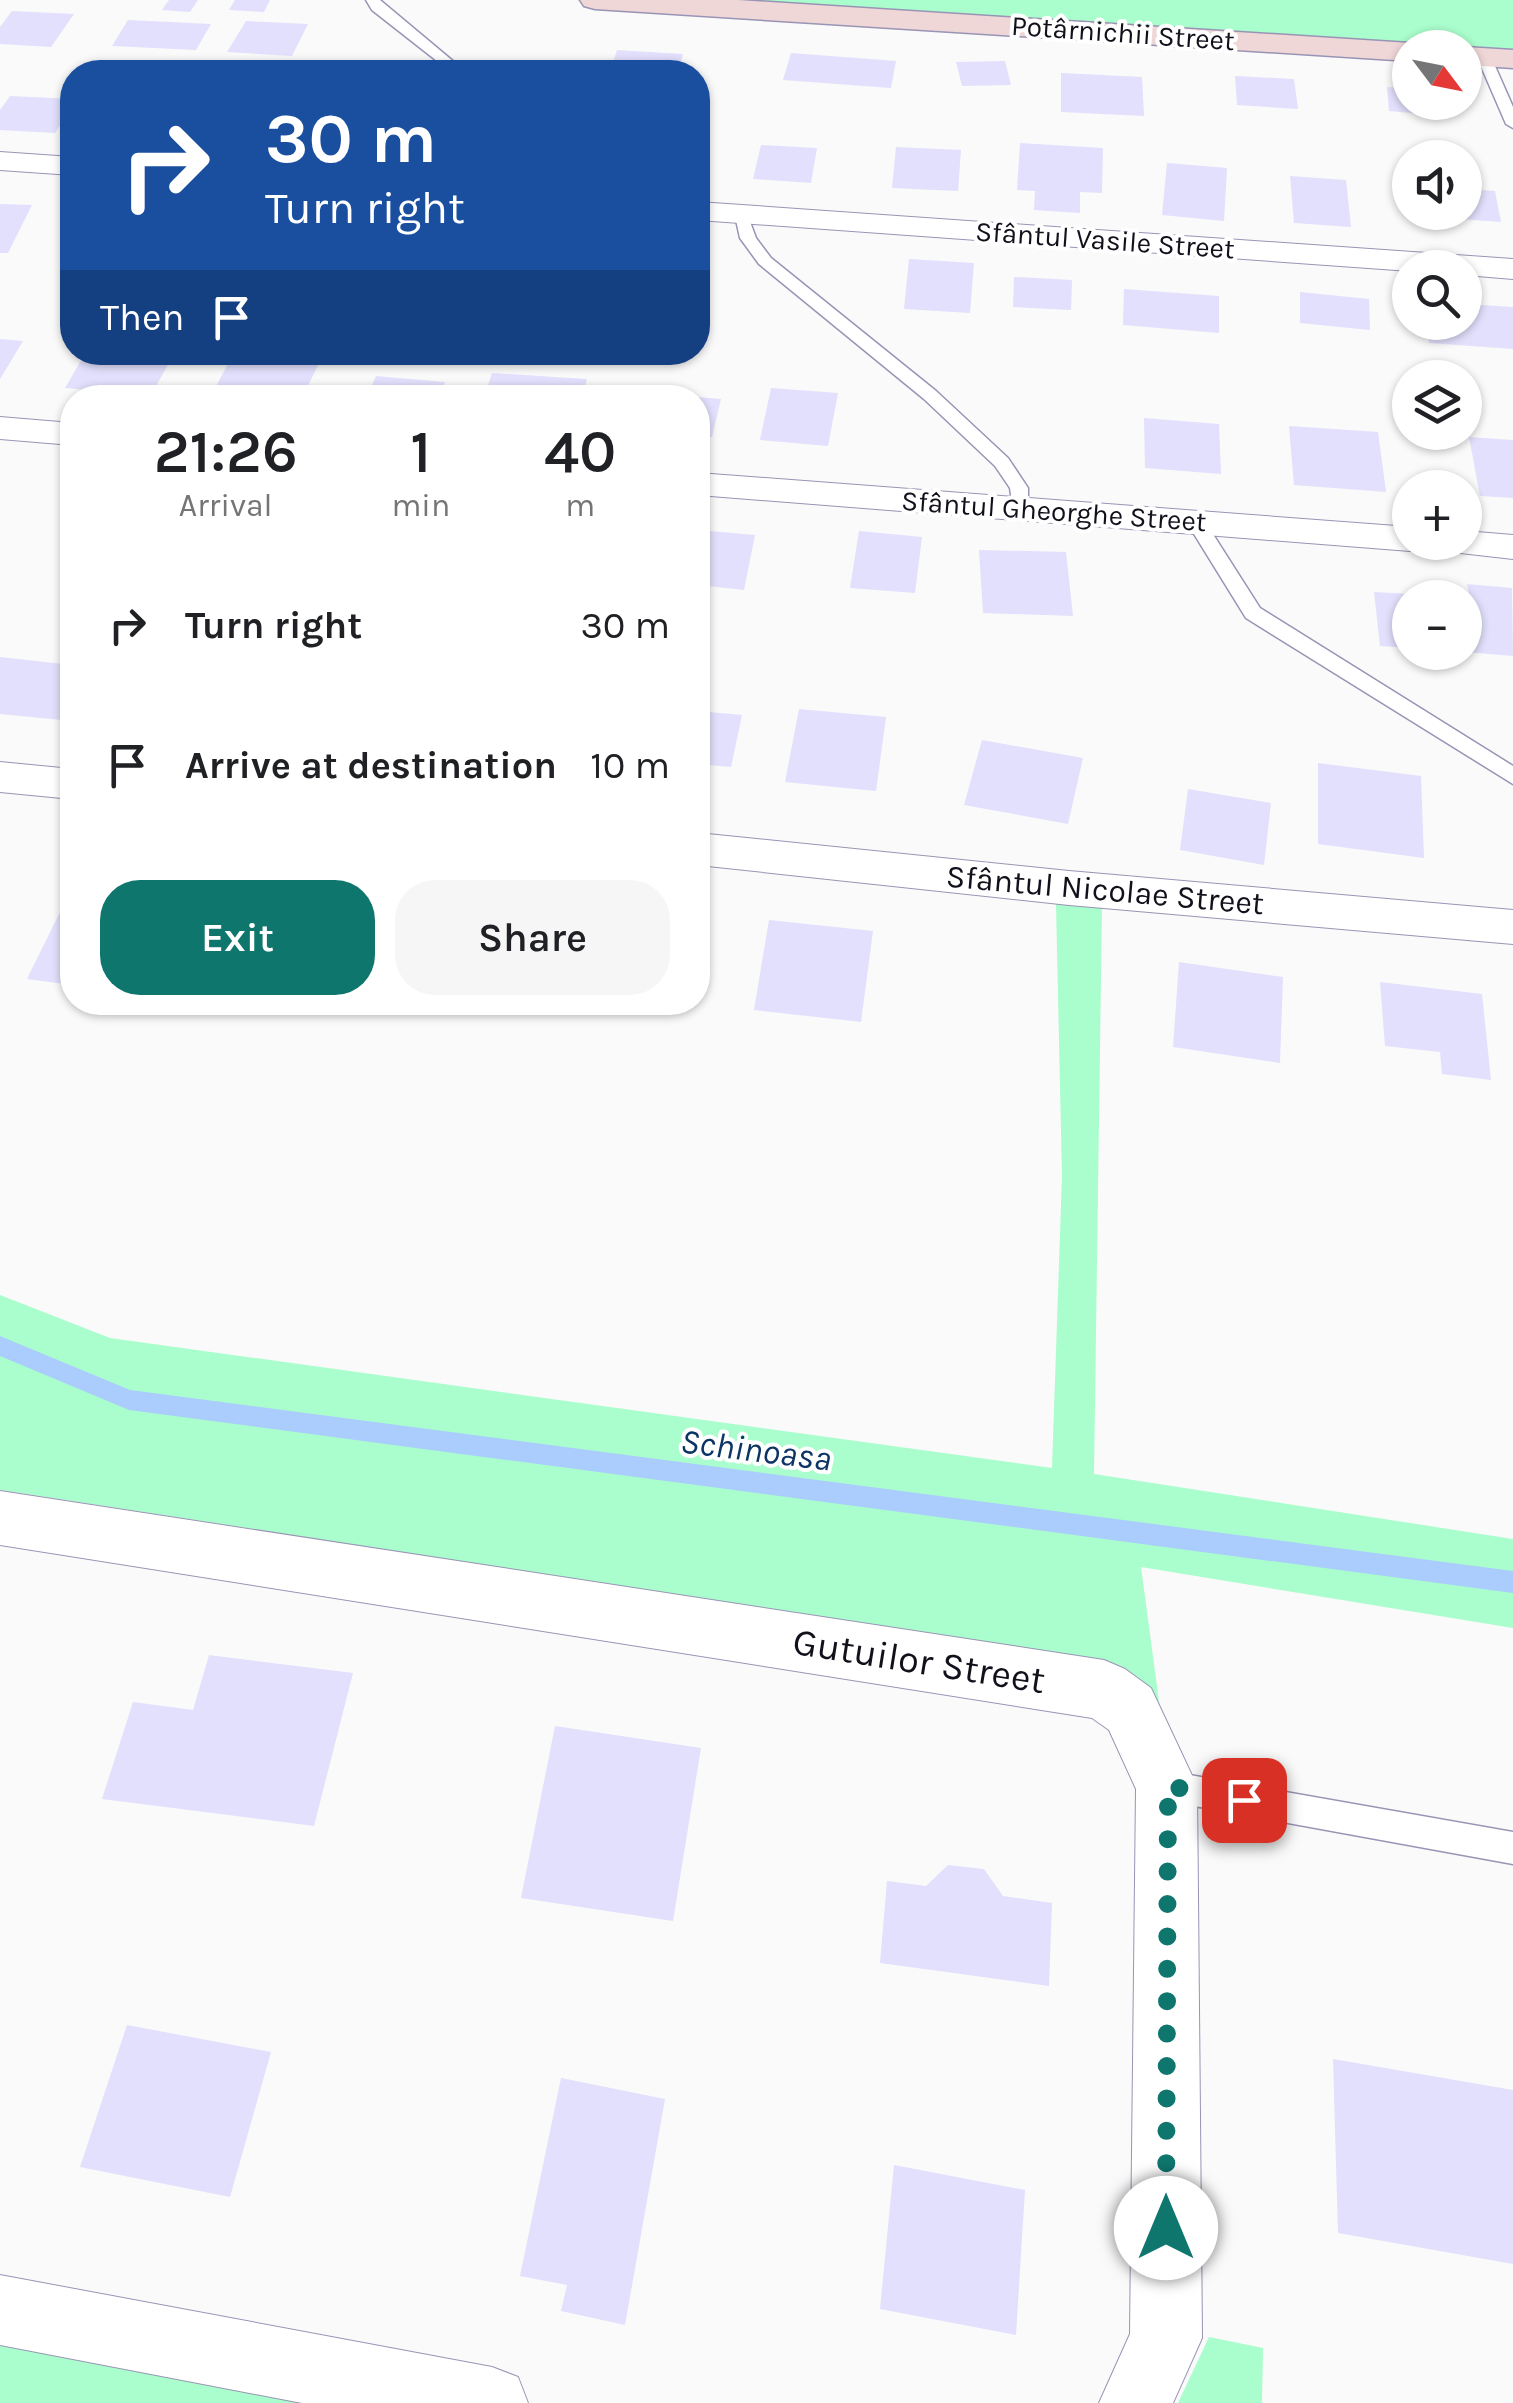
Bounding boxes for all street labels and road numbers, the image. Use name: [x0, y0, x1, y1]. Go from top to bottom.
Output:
street label: Potârnichii Street: [1010, 9, 1236, 57]
street label: Sfântul Vasile Street: [974, 214, 1236, 266]
street label: Sfântul Gheorghe Street: [900, 484, 1208, 538]
street label: Sfântul Nicolae Street: [944, 858, 1266, 922]
street label: Gutuilor Street: [790, 1619, 1048, 1703]

